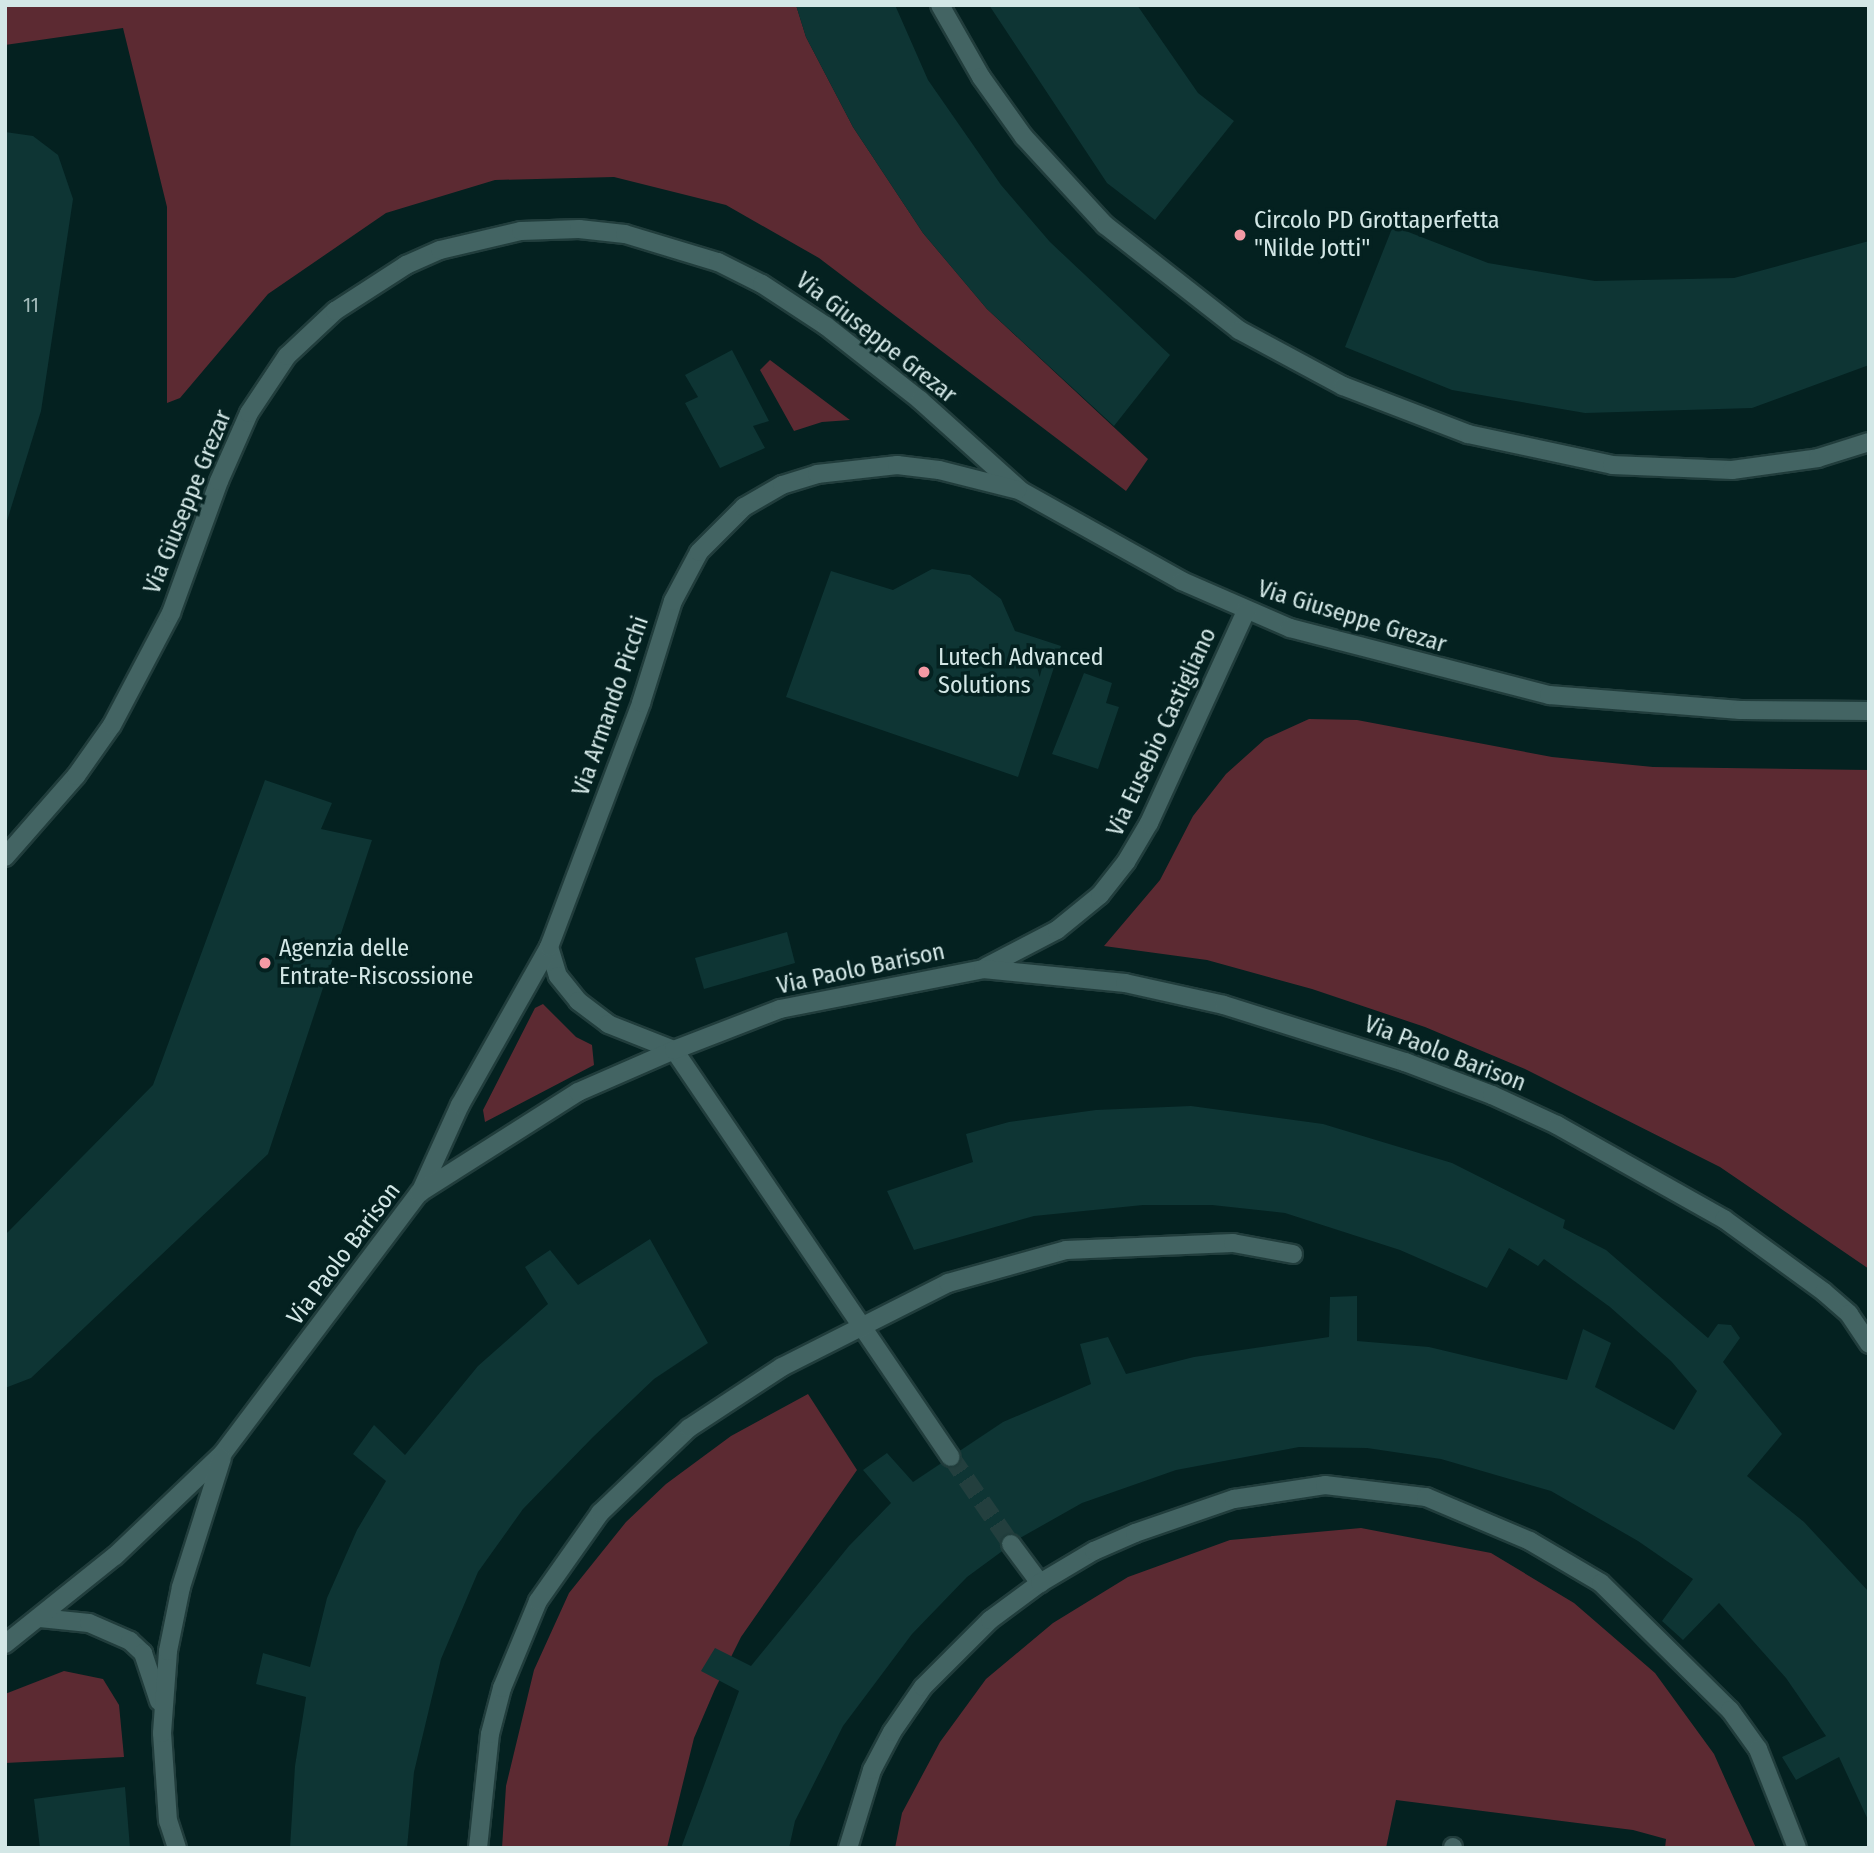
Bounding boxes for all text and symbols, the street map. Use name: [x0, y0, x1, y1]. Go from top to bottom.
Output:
place label: Circolo PD Grottaperfetta "Nilde Jotti": [1254, 207, 1500, 263]
marker: Circolo PD Grottaperfetta "Nilde Jotti": [1232, 227, 1248, 243]
street label: Via Giuseppe Grezar: [790, 266, 962, 410]
house number: 11: [23, 292, 39, 318]
street label: Via Giuseppe Grezar: [138, 406, 238, 598]
street label: Via Giuseppe Grezar: [1254, 575, 1450, 659]
street label: Via Armando Picchi: [567, 612, 655, 800]
street label: Via Eusebio Castigliano: [1101, 623, 1223, 841]
place label: Lutech Advanced Solutions: [938, 644, 1104, 700]
marker: Lutech Advanced Solutions: [916, 664, 932, 680]
place label: Agenzia delle Entrate-Riscossione: [279, 935, 473, 991]
street label: Via Paolo Barison: [775, 937, 947, 1001]
marker: Agenzia delle Entrate-Riscossione: [257, 955, 273, 971]
street label: Via Paolo Barison: [1360, 1010, 1530, 1098]
street label: Via Paolo Barison: [281, 1177, 407, 1331]

